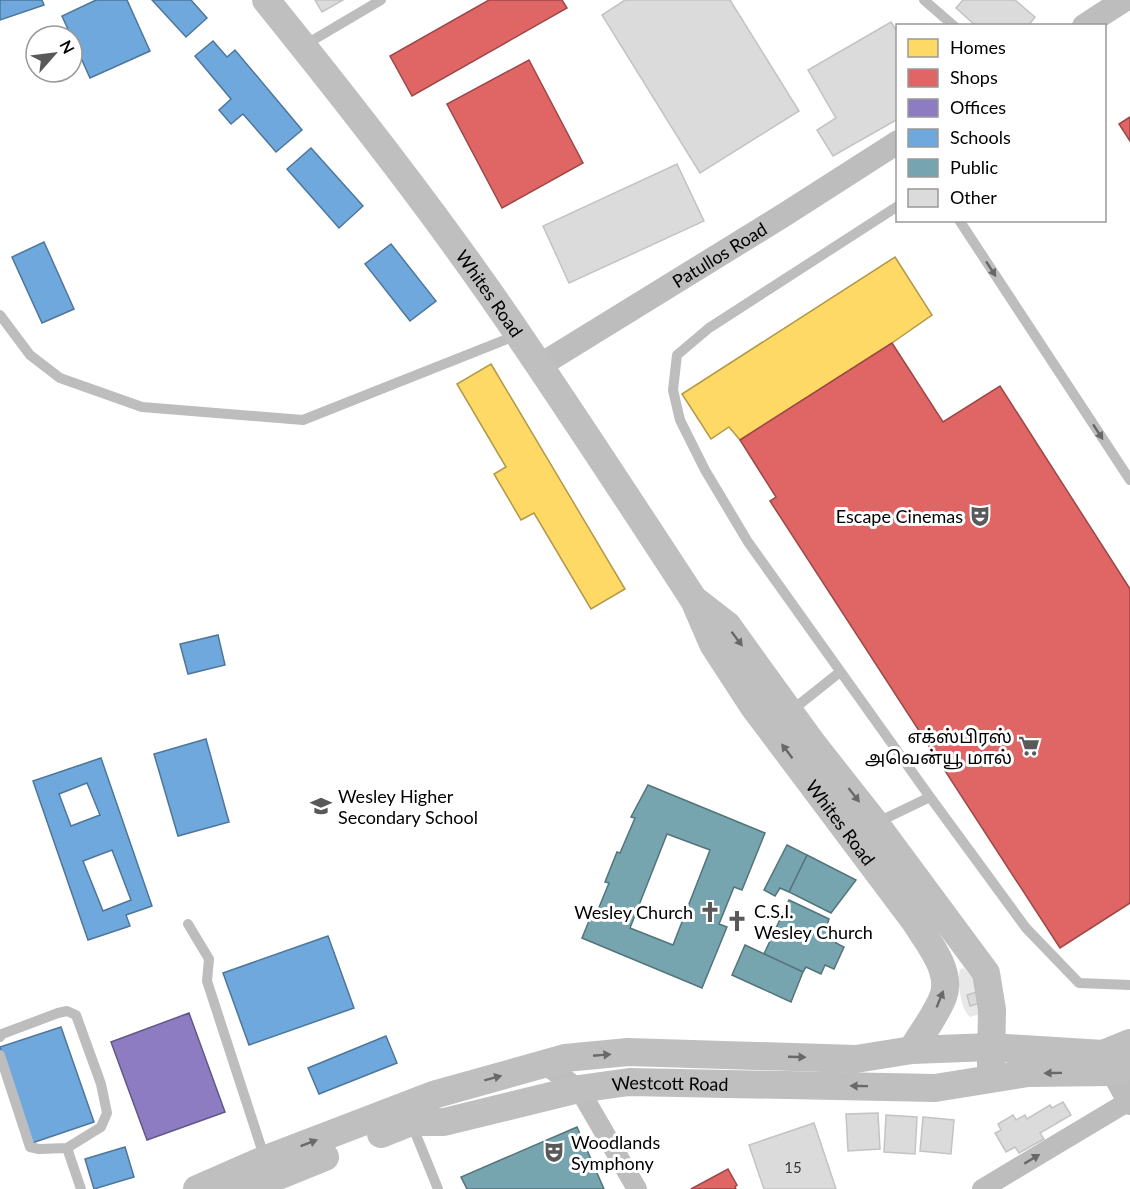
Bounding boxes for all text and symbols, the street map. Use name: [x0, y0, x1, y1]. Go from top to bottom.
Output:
north arrow: [24, 24, 84, 84]
legend: [896, 24, 1106, 222]
text: Homes: [950, 36, 1006, 58]
text: N: [56, 37, 79, 57]
text: Shops: [950, 66, 998, 88]
text: Offices: [950, 96, 1006, 118]
text: Schools: [950, 126, 1011, 148]
text: Public: [950, 156, 998, 178]
text: Other: [950, 186, 997, 208]
street label: Patullos Road: [668, 217, 771, 292]
street label: Whites Road: [452, 246, 528, 341]
one-way arrow: [985, 261, 997, 277]
one-way arrow: [1093, 424, 1104, 440]
theatre icon: Escape Cinemas: [968, 504, 992, 528]
place label: Escape Cinemas: [836, 505, 963, 527]
one-way arrow: [731, 631, 743, 646]
place label: எக்ஸ்பிரஸ் அவென்யூ மால்: [865, 725, 1012, 770]
supermarket icon: எக்ஸ்பிரஸ் அவென்யூ மால்: [1017, 734, 1041, 758]
one-way arrow: [782, 743, 794, 758]
street label: Whites Road: [802, 775, 880, 870]
place label: Wesley Higher Secondary School: [338, 785, 478, 828]
one-way arrow: [847, 787, 860, 803]
school or university icon: Wesley Higher Secondary School: [309, 794, 333, 818]
church icon: Wesley Church: [698, 900, 722, 924]
place label: C.S.I. Wesley Church: [754, 900, 873, 943]
place label: Wesley Church: [574, 901, 693, 923]
church icon: C.S.I. Wesley Church: [725, 909, 749, 933]
one-way arrow: [936, 990, 946, 1008]
one-way arrow: [592, 1050, 611, 1060]
one-way arrow: [787, 1053, 806, 1062]
one-way arrow: [1043, 1068, 1062, 1078]
street label: Westcott Road: [611, 1071, 729, 1095]
one-way arrow: [484, 1073, 502, 1083]
one-way arrow: [849, 1081, 868, 1091]
place label: Woodlands Symphony: [571, 1131, 660, 1174]
one-way arrow: [300, 1137, 318, 1147]
theatre icon: Woodlands Symphony: [542, 1140, 566, 1164]
one-way arrow: [1024, 1154, 1041, 1164]
house number: 15: [784, 1158, 802, 1176]

